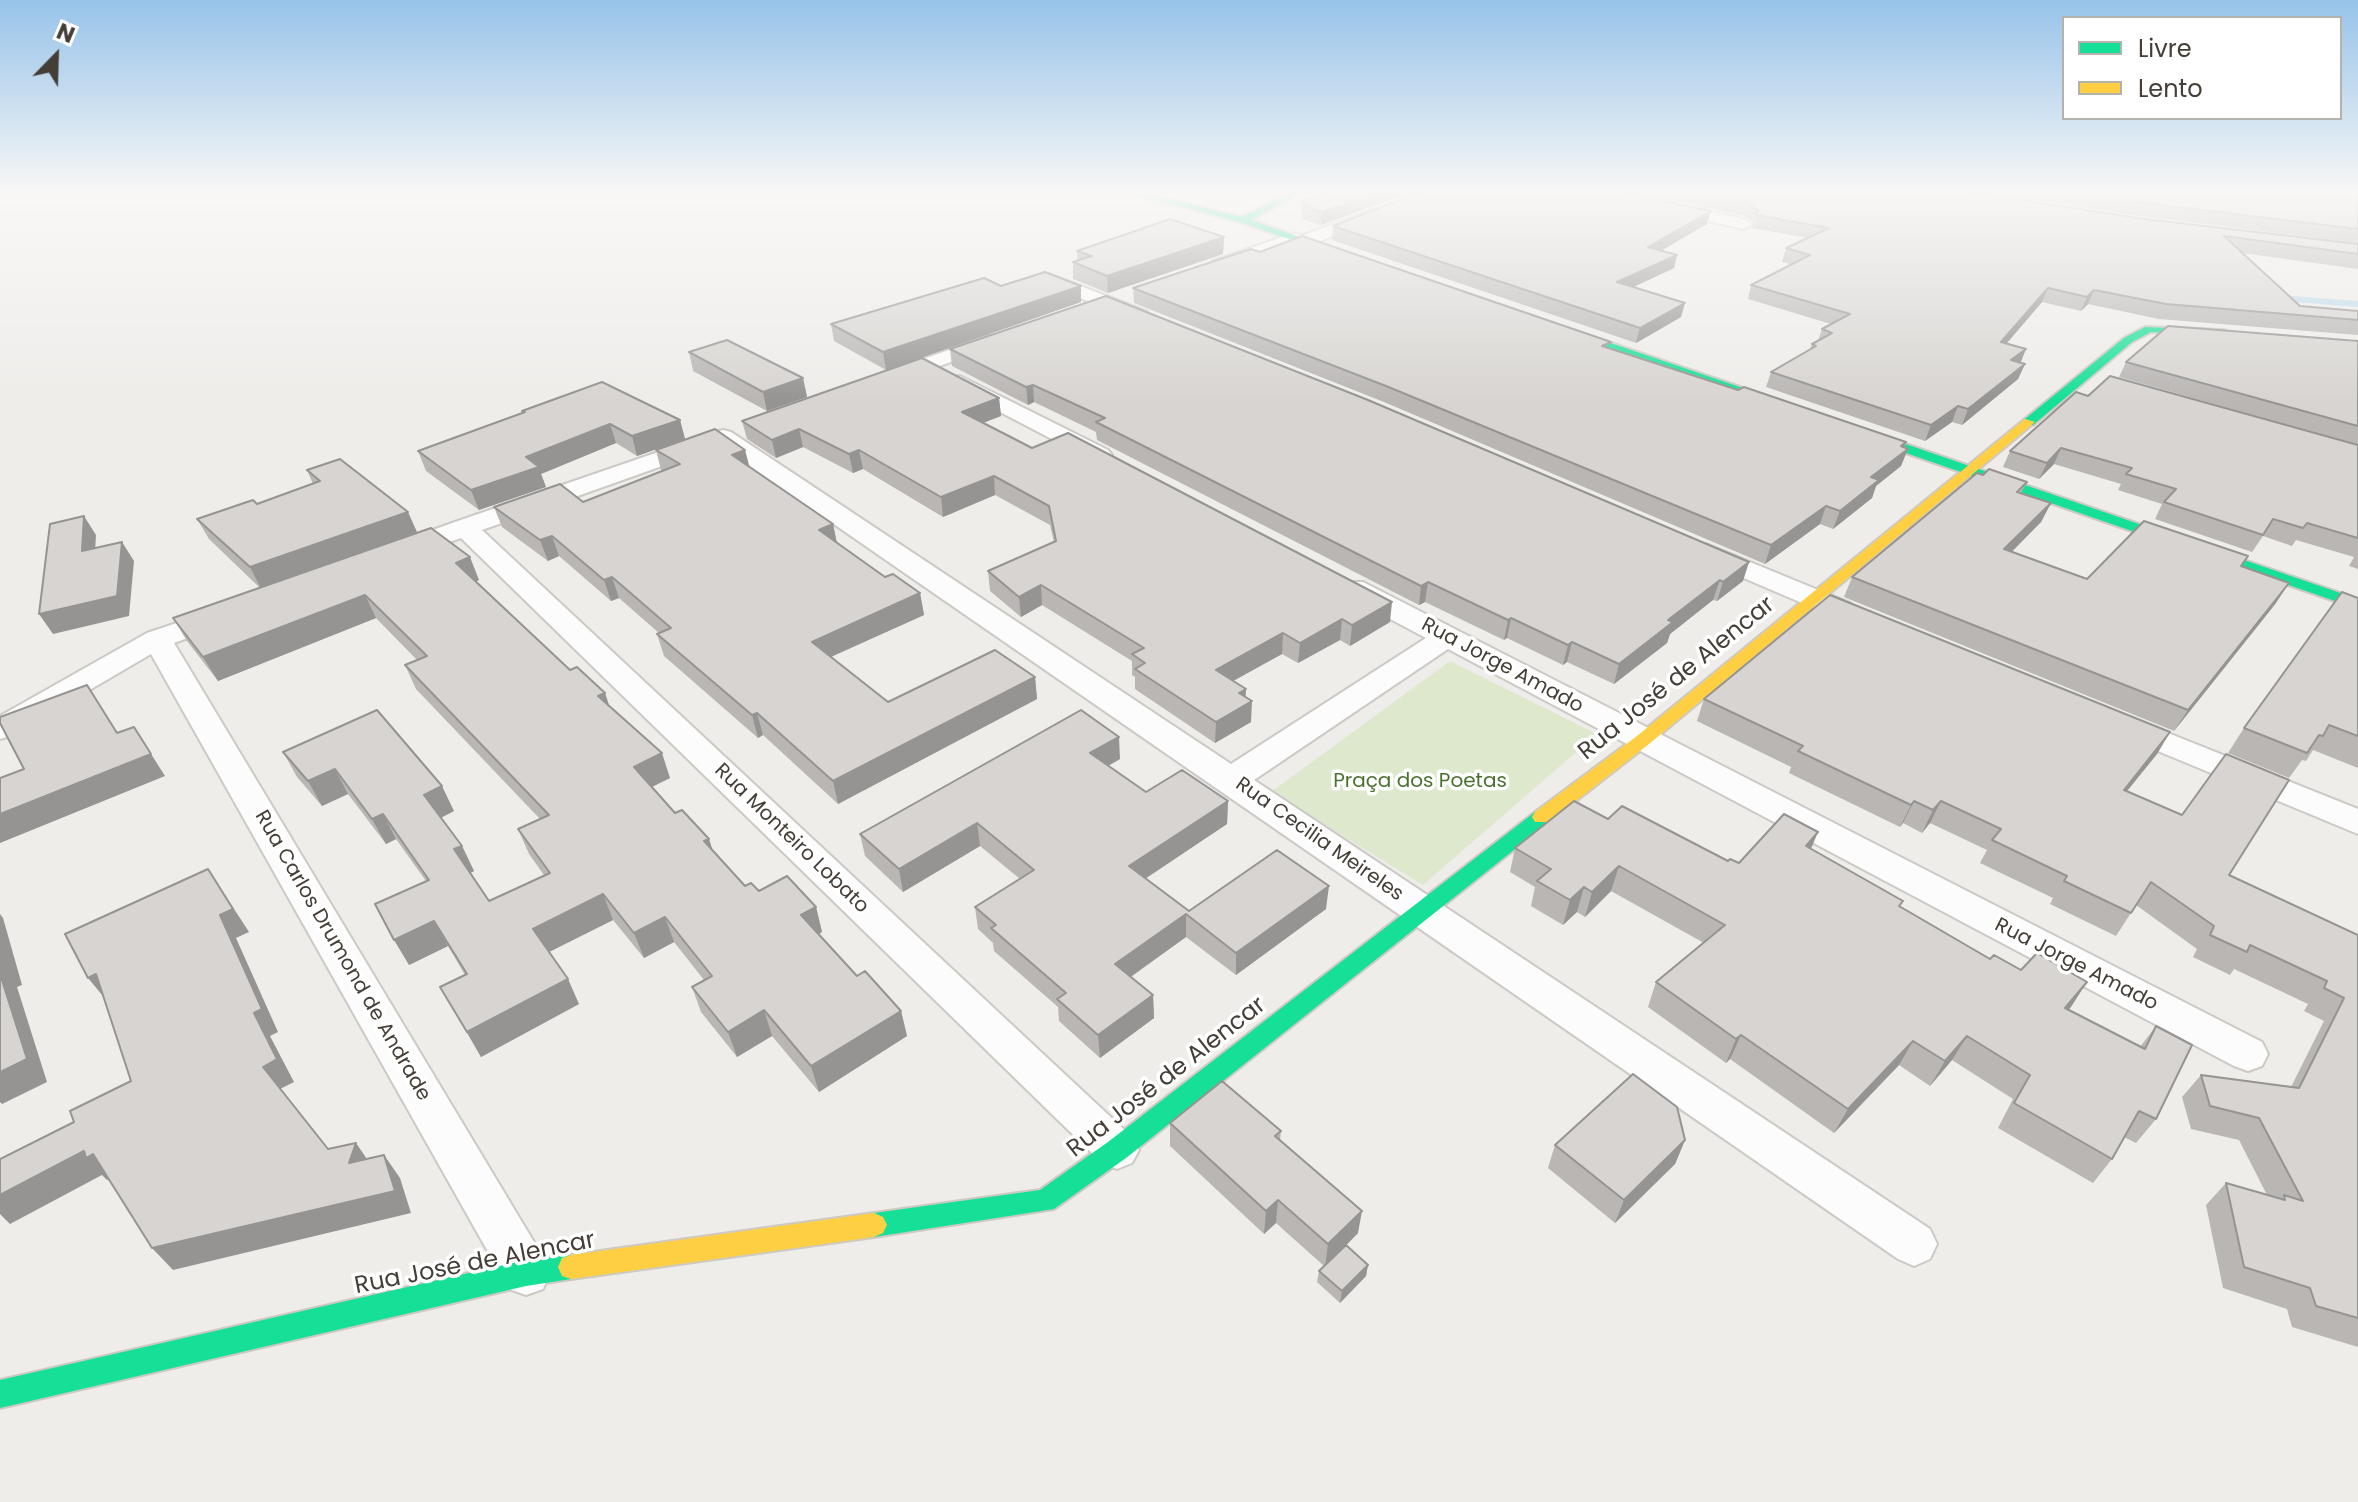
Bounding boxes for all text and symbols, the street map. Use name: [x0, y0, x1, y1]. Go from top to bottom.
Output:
north arrow: [16, 16, 96, 96]
text: N: [52, 16, 79, 51]
legend: [2062, 16, 2342, 120]
text: Livre: [2138, 32, 2192, 65]
text: Lento: [2138, 72, 2203, 105]
street label: Rua José de Alencar: [1573, 591, 1781, 767]
street label: Rua Jorge Amado: [1417, 613, 1587, 719]
street label: Rua Monteiro Lobato: [709, 759, 873, 919]
park label: Praça dos Poetas: [1333, 770, 1507, 794]
street label: Rua Cecilia Meireles: [1230, 773, 1408, 907]
street label: Rua Carlos Drumond de Andrade: [249, 807, 435, 1105]
street label: Rua Jorge Amado: [1990, 913, 2162, 1017]
street label: Rua José de Alencar: [1062, 992, 1272, 1164]
street label: Rua José de Alencar: [352, 1227, 598, 1301]

